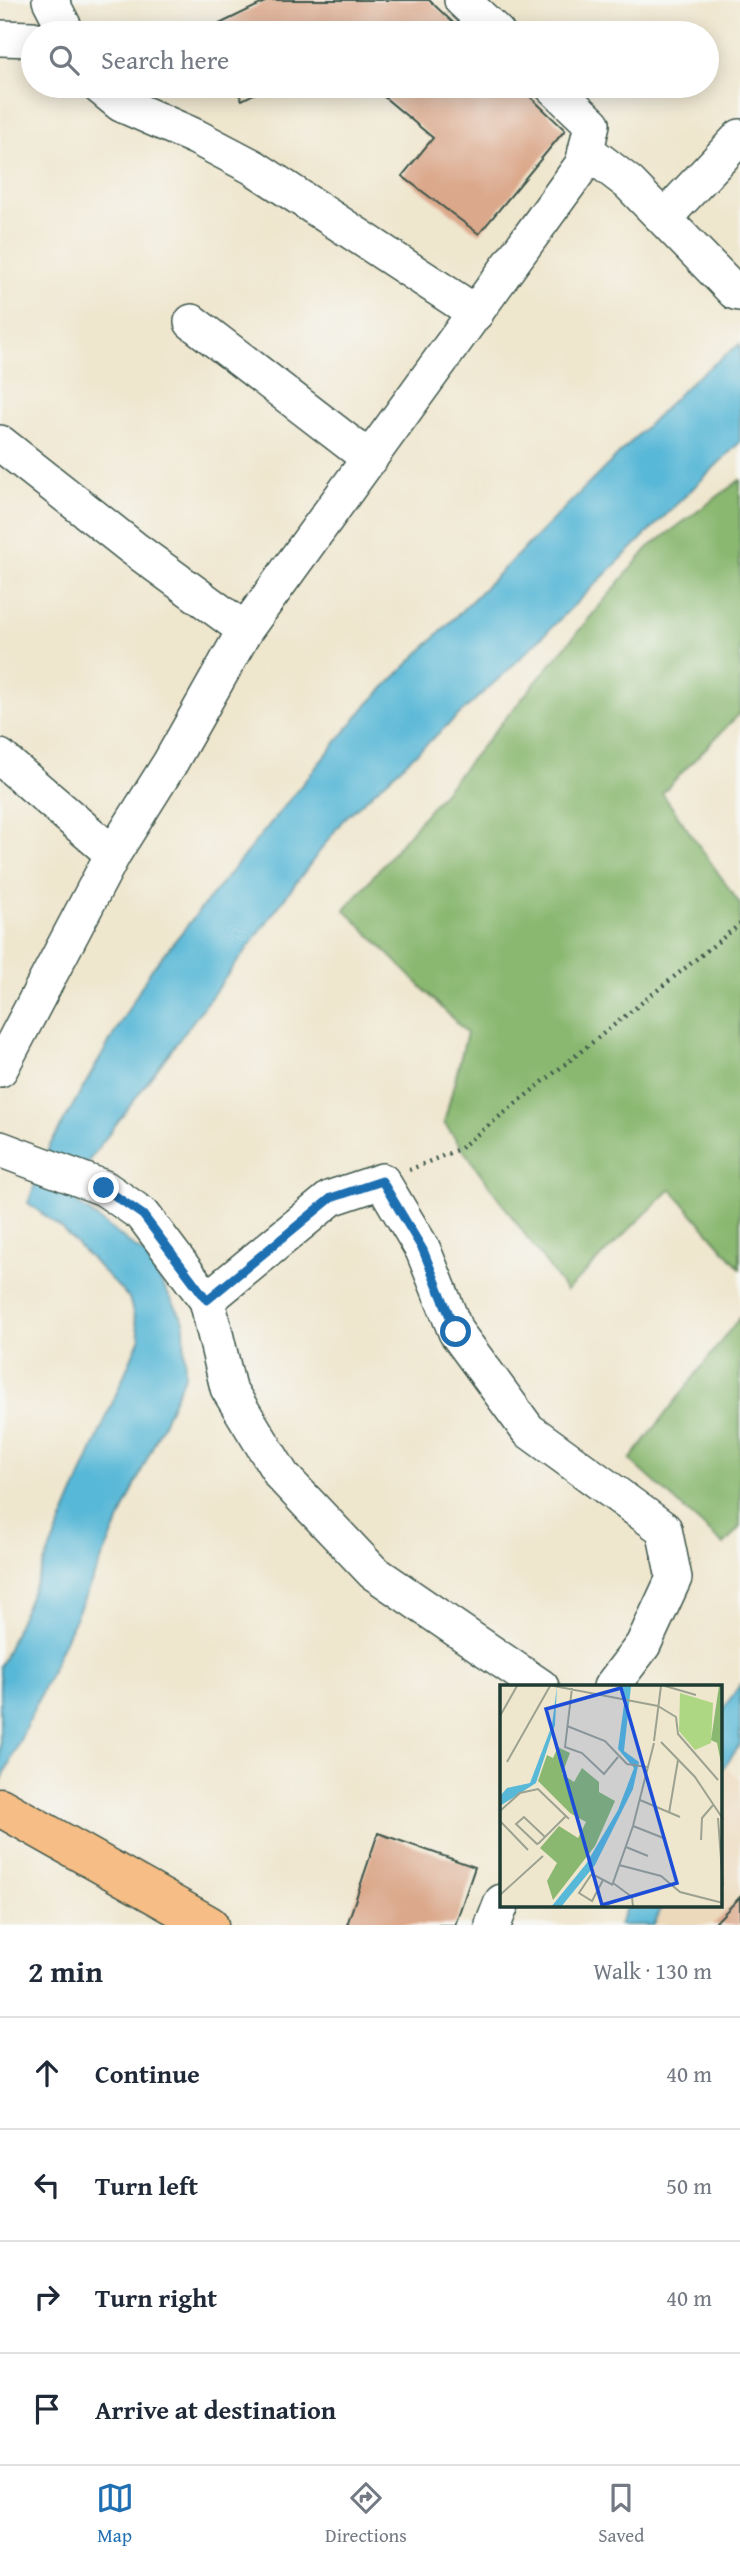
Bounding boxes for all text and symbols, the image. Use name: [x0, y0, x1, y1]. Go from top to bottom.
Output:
search box: [21, 21, 719, 98]
text: Search here: [101, 40, 229, 79]
icon: search: [45, 41, 83, 79]
route end: [88, 1172, 119, 1203]
route start: [440, 1316, 471, 1347]
inset map: [500, 1685, 722, 1908]
text: 2 min: [28, 1949, 103, 1993]
text: Walk · 130 m: [593, 1954, 712, 1987]
icon: ahead: [28, 2054, 66, 2092]
text: Continue: [95, 2054, 200, 2093]
text: 40 m: [666, 2057, 712, 2090]
icon: left: [28, 2166, 66, 2204]
text: Turn left: [95, 2166, 198, 2205]
text: 50 m: [666, 2169, 712, 2202]
icon: right: [28, 2278, 66, 2316]
text: Turn right: [95, 2278, 217, 2317]
text: 40 m: [666, 2281, 712, 2314]
icon: arrive: [28, 2390, 66, 2428]
text: Arrive at destination: [95, 2390, 336, 2429]
tab: Map: [96, 2479, 134, 2549]
tab: Directions: [325, 2479, 407, 2549]
tab: Saved: [598, 2479, 644, 2549]

